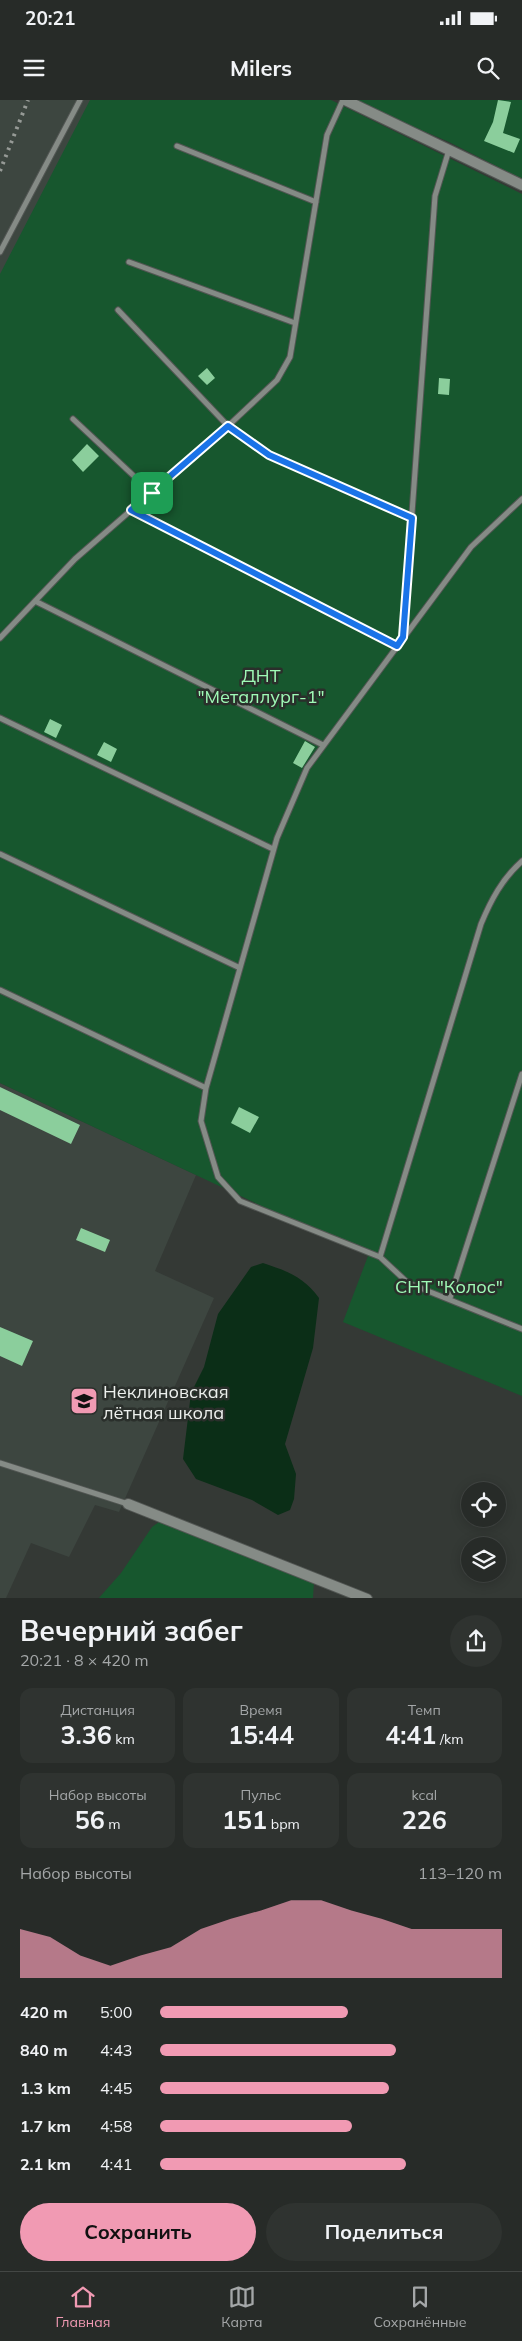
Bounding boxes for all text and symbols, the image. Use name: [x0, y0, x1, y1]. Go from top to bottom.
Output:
text: 20:21: [25, 6, 75, 30]
icon: menu: [20, 54, 48, 82]
text: Milers: [230, 54, 292, 82]
icon: search: [474, 54, 502, 82]
pin: [131, 472, 173, 514]
icon: arrive: [138, 479, 166, 507]
park label: ДНТ "Металлург-1": [197, 664, 325, 708]
park label: СНТ "Колос": [395, 1275, 503, 1298]
place label: Неклиновская лётная школа: [103, 1380, 229, 1424]
school or university icon: Неклиновская лётная школа: [69, 1386, 99, 1416]
map controls: [461, 1482, 506, 1582]
button: locate: [461, 1482, 506, 1527]
button: layers: [461, 1537, 506, 1582]
text: Вечерний забег: [20, 1613, 243, 1648]
button: share: [450, 1615, 502, 1667]
text: 20:21 · 8 × 420 m: [20, 1650, 149, 1670]
text: Дистанция: [60, 1701, 135, 1719]
text: Время: [240, 1701, 282, 1719]
text: Темп: [408, 1701, 441, 1719]
text: 3.36: [60, 1719, 112, 1750]
text: 15:44: [228, 1719, 294, 1750]
text: 4:41: [385, 1719, 436, 1750]
text: km: [112, 1730, 135, 1748]
text: /km: [436, 1730, 463, 1748]
text: Набор высоты: [49, 1786, 147, 1804]
text: Пульс: [241, 1786, 281, 1804]
text: kcal: [412, 1786, 437, 1804]
text: 56: [75, 1804, 105, 1835]
text: 151: [222, 1804, 267, 1835]
text: 226: [402, 1804, 447, 1835]
text: m: [105, 1815, 121, 1833]
text: bpm: [267, 1815, 300, 1833]
text: Набор высоты: [20, 1863, 132, 1883]
text: 113–120 m: [418, 1863, 502, 1883]
text: 420 m: [20, 2002, 68, 2022]
text: 5:00: [100, 2002, 132, 2022]
text: 840 m: [20, 2040, 68, 2060]
text: 4:43: [100, 2040, 132, 2060]
text: 1.3 km: [20, 2078, 71, 2098]
text: 4:45: [100, 2078, 132, 2098]
text: 1.7 km: [20, 2116, 71, 2136]
text: 4:58: [100, 2116, 132, 2136]
text: 2.1 km: [20, 2154, 71, 2174]
text: 4:41: [100, 2154, 132, 2174]
button: Сохранить: [20, 2203, 256, 2261]
button: Поделиться: [266, 2203, 502, 2261]
tab: Главная: [55, 2283, 110, 2331]
tab: Карта: [221, 2283, 262, 2331]
tab: Сохранённые: [373, 2283, 467, 2331]

